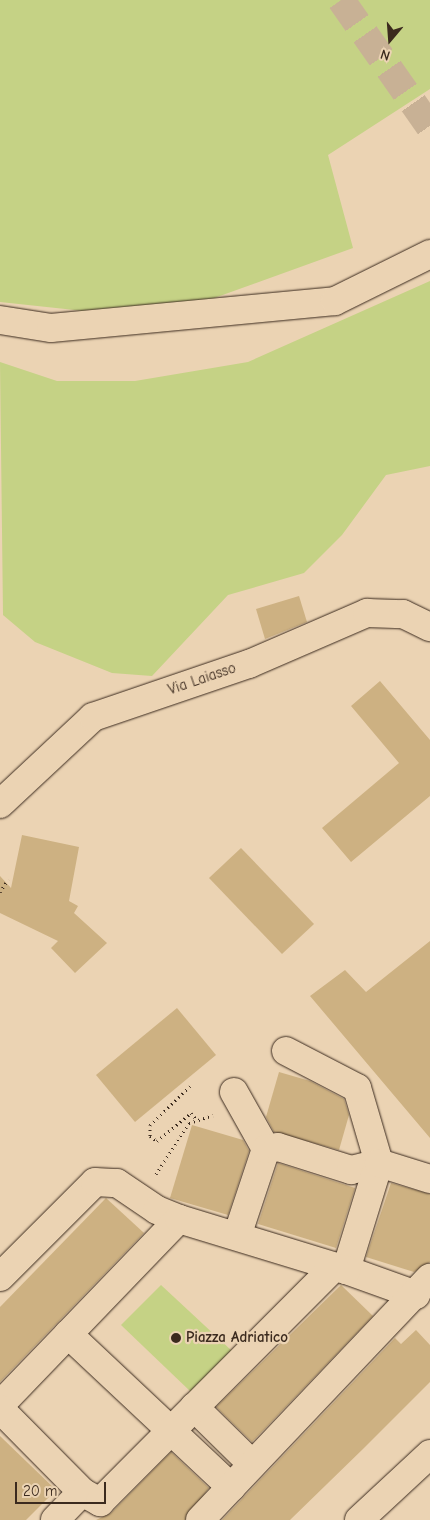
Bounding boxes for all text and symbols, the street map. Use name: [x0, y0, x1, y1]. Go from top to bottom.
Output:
north arrow: [365, 15, 415, 65]
text: N: [378, 45, 392, 64]
street label: Via Laiasso: [166, 659, 238, 699]
place label: Piazza Adriatico: [186, 1329, 288, 1347]
marker: Piazza Adriatico: [170, 1332, 182, 1344]
scale bar: [18, 1472, 109, 1504]
text: 20 m: [23, 1482, 57, 1500]

